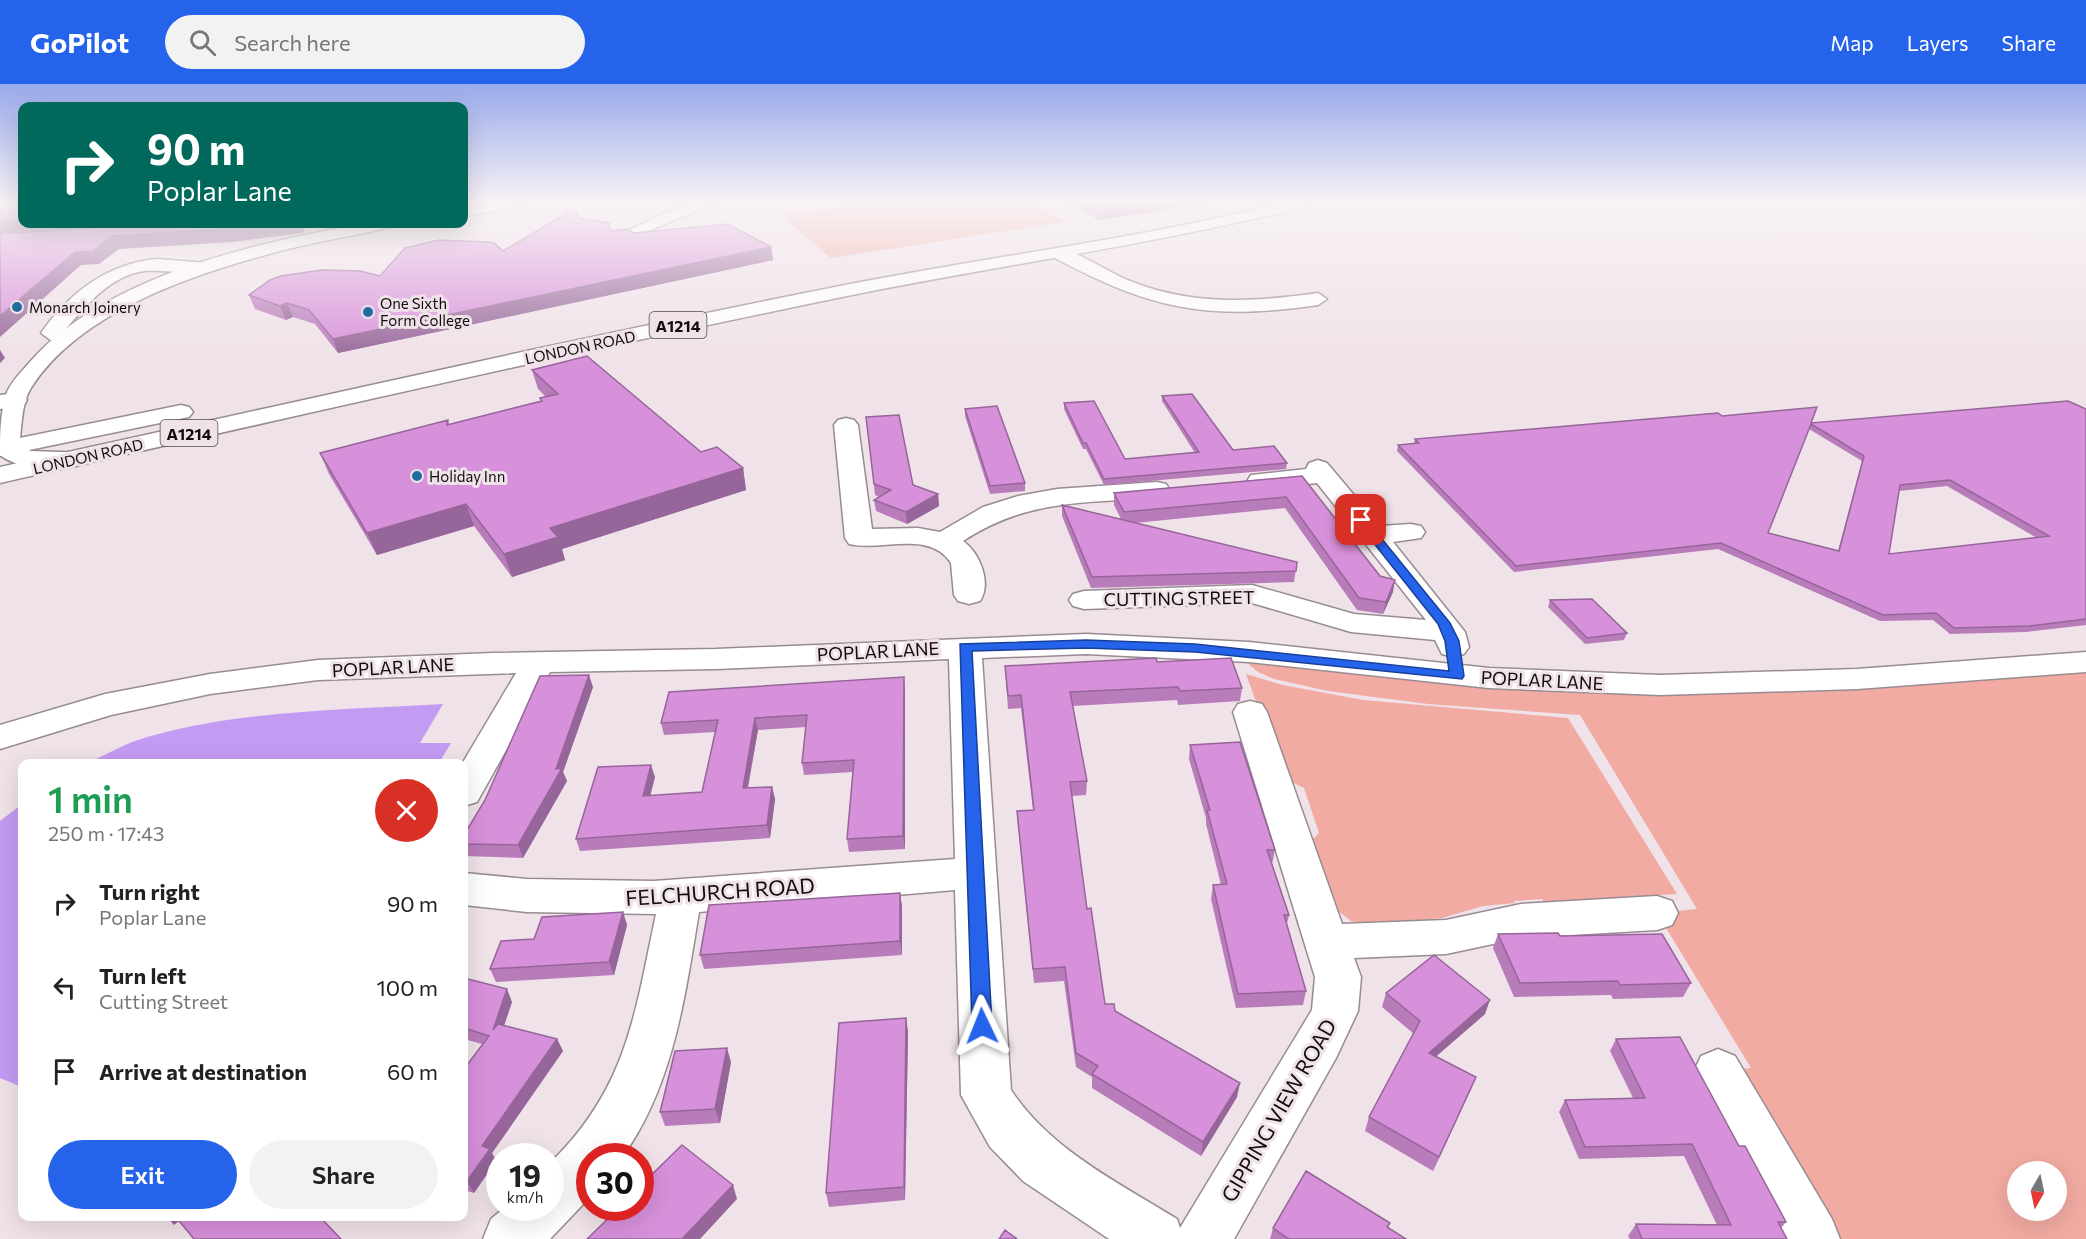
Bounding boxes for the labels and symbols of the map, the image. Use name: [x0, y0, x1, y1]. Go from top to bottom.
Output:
place label: One Sixth Form College: [380, 294, 470, 329]
place label: Monarch Joinery: [29, 298, 141, 316]
marker: Monarch Joinery: [10, 300, 24, 314]
marker: One Sixth Form College: [361, 305, 375, 319]
road number: A1214: [650, 312, 706, 338]
street label: LONDON ROAD: [523, 327, 637, 367]
road number: A1214: [160, 420, 218, 446]
street label: LONDON ROAD: [31, 435, 145, 477]
place label: Holiday Inn: [429, 467, 505, 485]
marker: Holiday Inn: [410, 469, 424, 483]
pin: [1335, 494, 1386, 545]
street label: CUTTING STREET: [1103, 586, 1255, 610]
street label: POPLAR LANE: [816, 637, 940, 665]
street label: POPLAR LANE: [331, 653, 455, 681]
street label: POPLAR LANE: [1480, 666, 1604, 694]
street label: FELCHURCH ROAD: [624, 872, 816, 910]
position arrow: [950, 994, 1014, 1058]
street label: GIPPING VIEW ROAD: [1215, 1014, 1341, 1206]
speed limit sign: 30: [576, 1143, 654, 1221]
north arrow: [2007, 1161, 2067, 1221]

